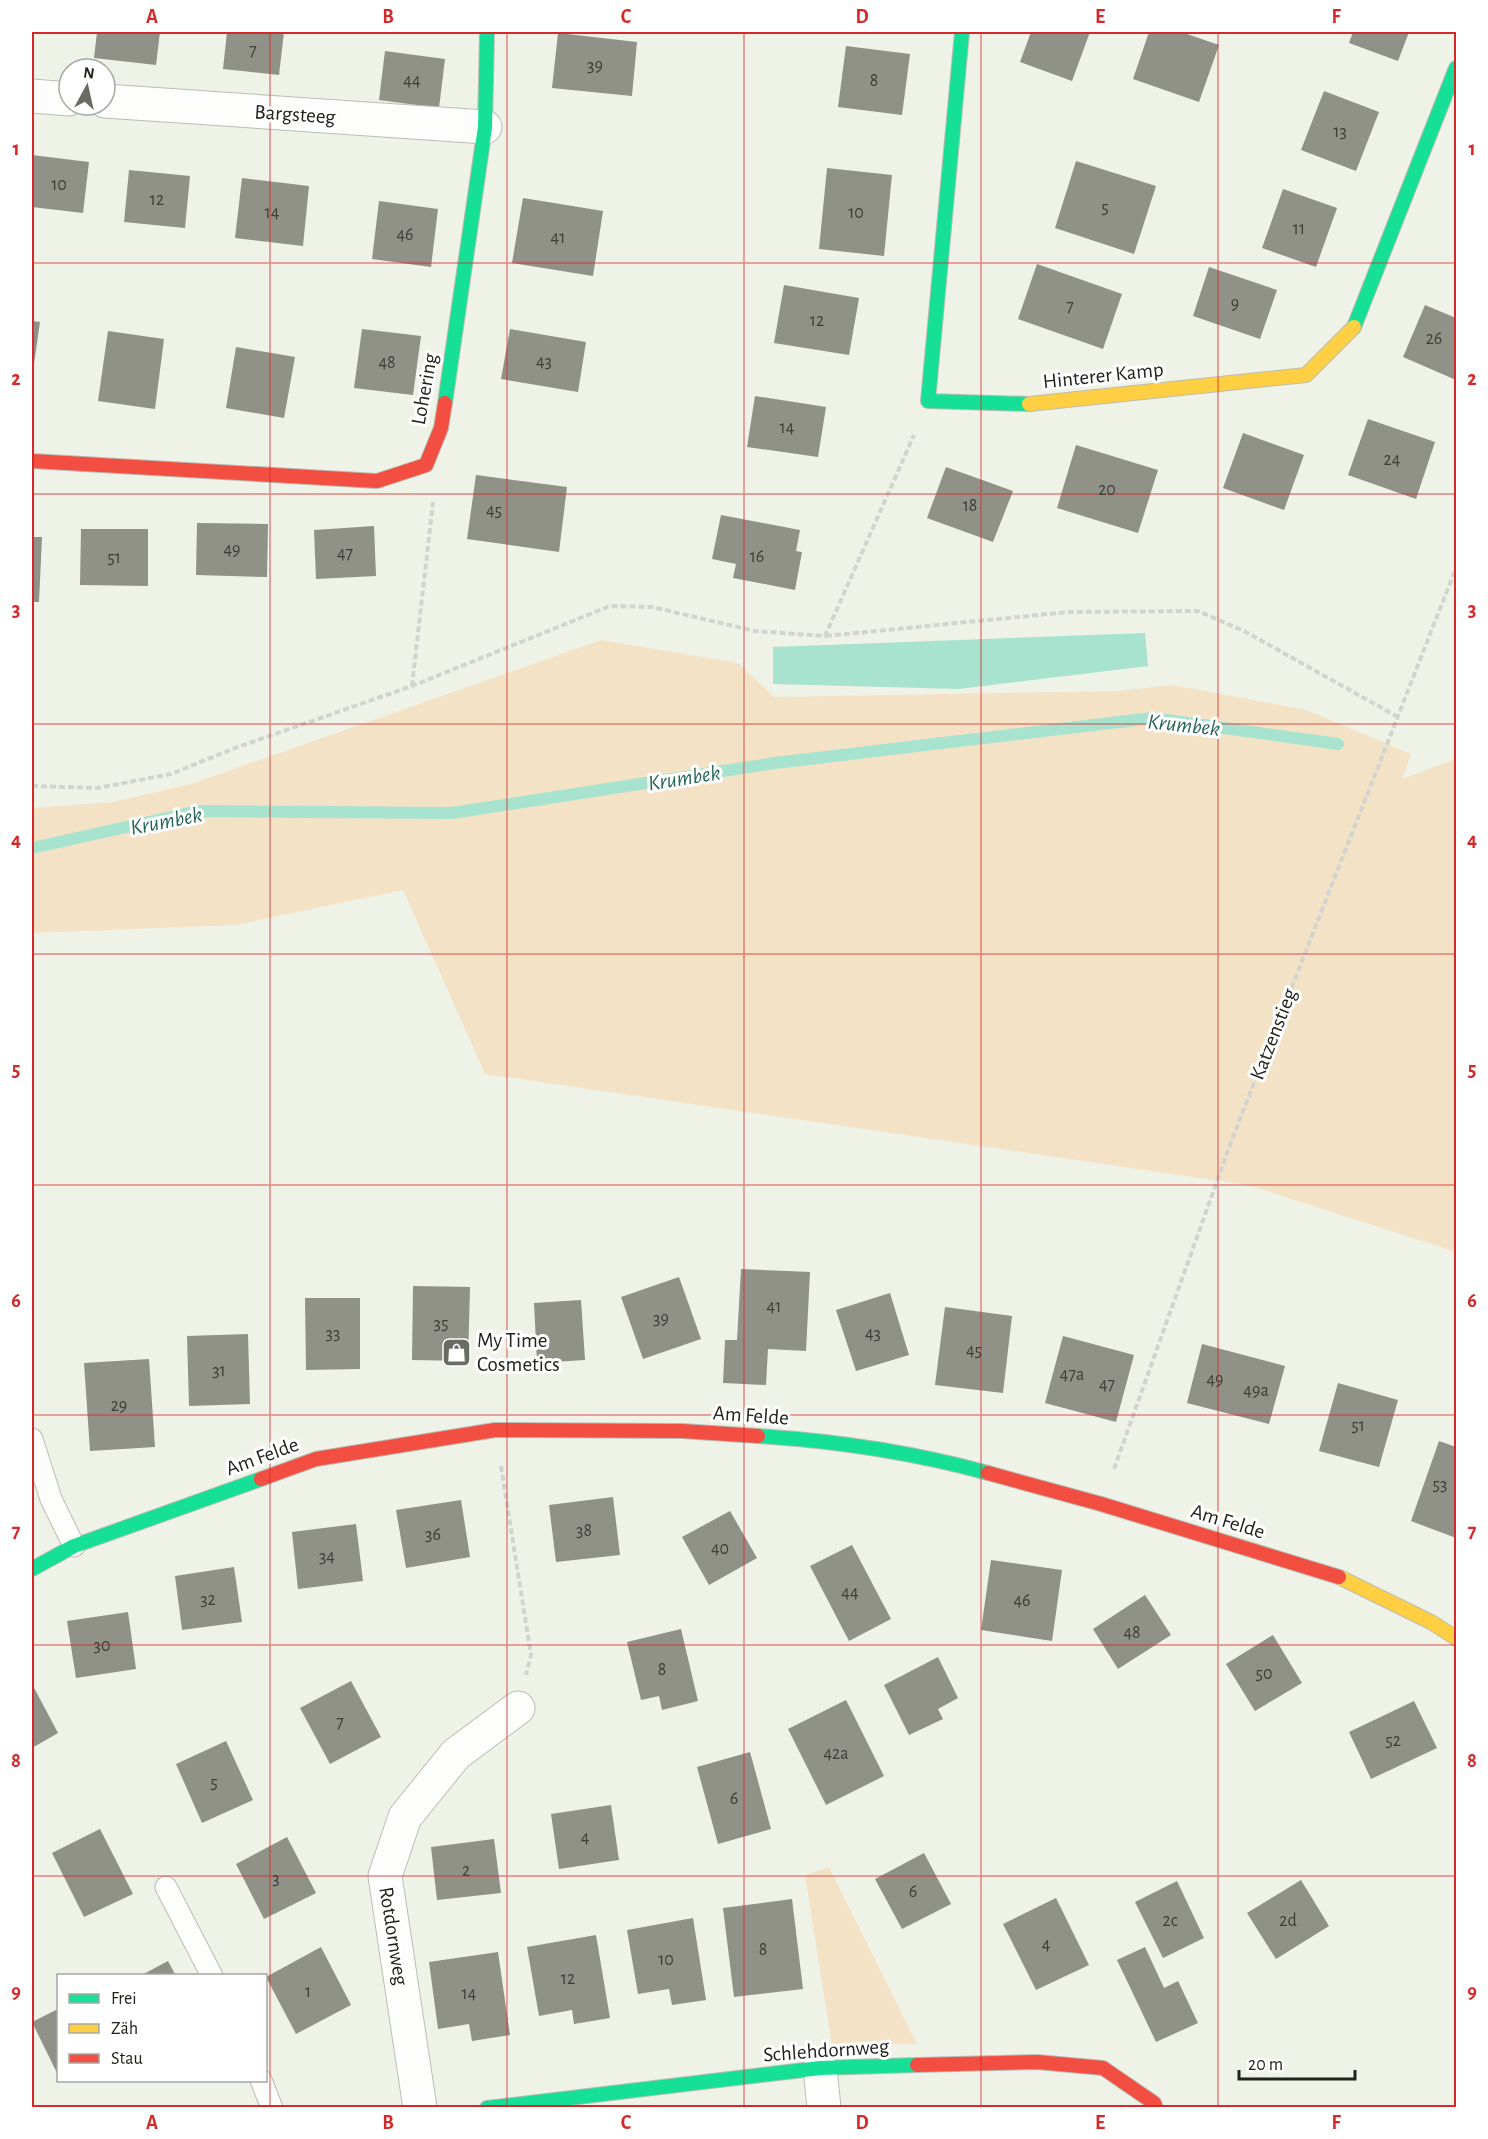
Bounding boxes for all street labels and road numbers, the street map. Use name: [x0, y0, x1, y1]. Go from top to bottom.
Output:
street label: Bargsteeg: [254, 101, 337, 128]
street label: Lohering: [408, 351, 441, 427]
street label: Hinterer Kamp: [1042, 359, 1164, 392]
street label: Katzenstieg: [1246, 985, 1301, 1083]
street label: Am Felde: [712, 1402, 790, 1429]
street label: Am Felde: [223, 1434, 301, 1479]
street label: Am Felde: [1188, 1500, 1267, 1543]
street label: Rotdornweg: [375, 1885, 412, 1988]
street label: Schlehdornweg: [762, 2036, 890, 2065]

